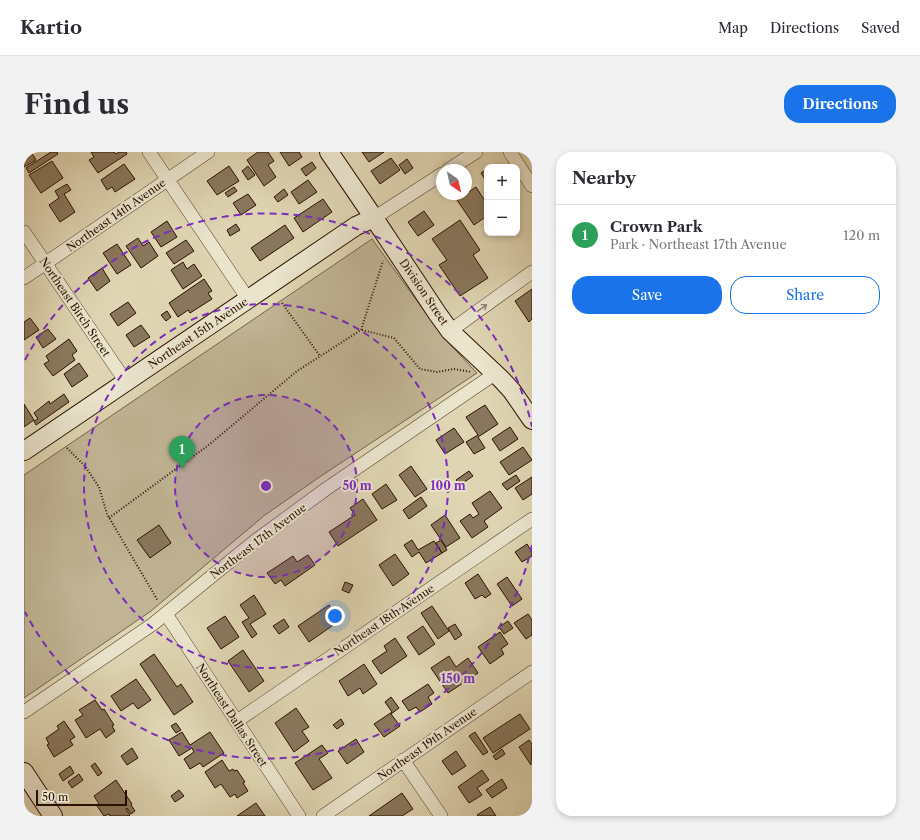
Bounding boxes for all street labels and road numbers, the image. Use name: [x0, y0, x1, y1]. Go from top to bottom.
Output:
street label: Northeast 14th Avenue: [64, 175, 168, 255]
street label: Northeast Birch Street: [37, 255, 113, 359]
street label: Division Street: [397, 256, 451, 328]
street label: Northeast 15th Avenue: [145, 294, 251, 372]
street label: Northeast 17th Avenue: [207, 500, 309, 582]
street label: Northeast 18th Avenue: [331, 581, 437, 659]
street label: Northeast Dallas Street: [193, 661, 271, 769]
street label: Northeast 19th Avenue: [375, 704, 479, 784]

